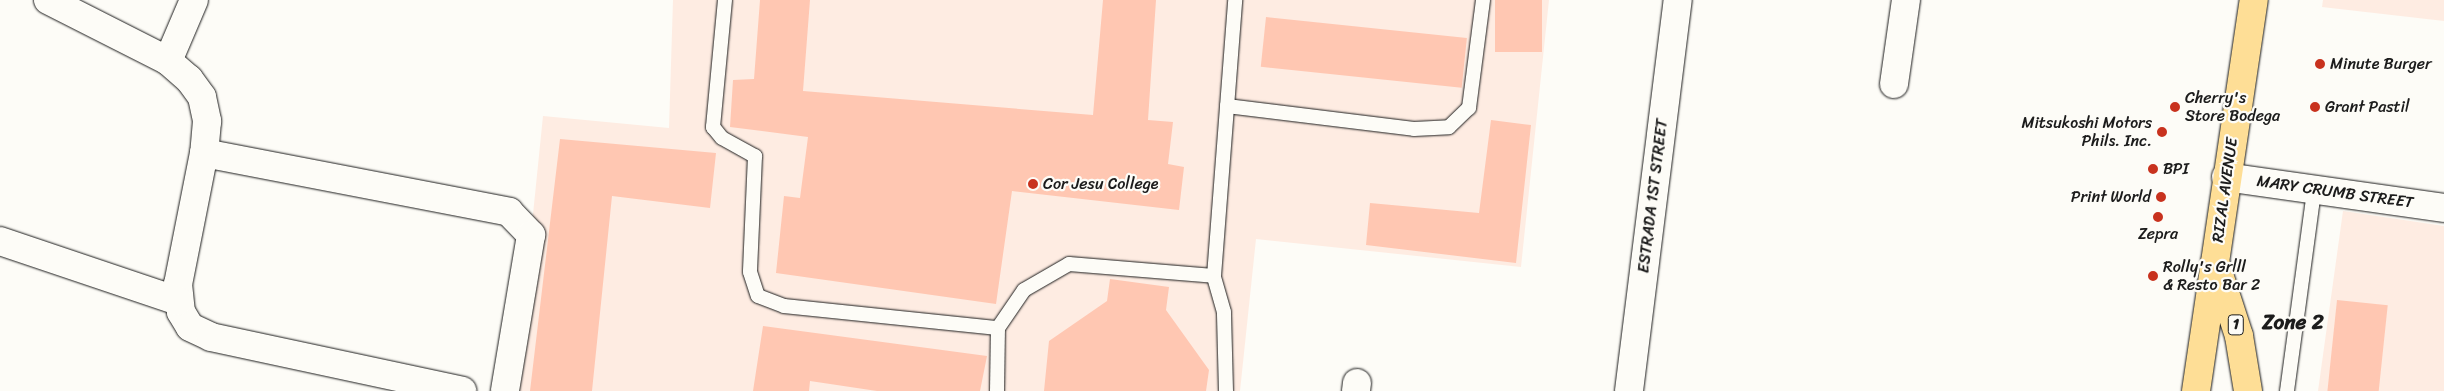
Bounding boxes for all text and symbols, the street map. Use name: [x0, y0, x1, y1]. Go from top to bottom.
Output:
place label: Minute Burger: [2330, 54, 2432, 74]
marker: Minute Burger: [2314, 58, 2326, 70]
place label: Cherry's Store Bodega: [2185, 88, 2280, 126]
place label: Grant Pastil: [2325, 97, 2410, 117]
marker: Cherry's Store Bodega: [2169, 101, 2181, 113]
marker: Grant Pastil: [2309, 101, 2321, 113]
place label: Mitsukoshi Motors Phils. Inc.: [2021, 113, 2152, 151]
street label: ESTRADA 1ST STREET: [1634, 118, 1672, 274]
marker: Mitsukoshi Motors Phils. Inc.: [2156, 126, 2168, 138]
street label: RIZAL AVENUE: [2208, 136, 2242, 244]
place label: BPI: [2163, 159, 2189, 179]
marker: BPI: [2147, 163, 2159, 175]
street label: MARY CRUMB STREET: [2255, 171, 2415, 213]
place label: Cor Jesu College: [1043, 174, 1159, 194]
marker: Cor Jesu College: [1027, 178, 1039, 190]
place label: Print World: [2071, 187, 2151, 207]
marker: Print World: [2155, 191, 2167, 203]
marker: Zepra: [2152, 211, 2164, 223]
place label: Zepra: [2138, 224, 2178, 244]
place label: Rolly's Grlll & Resto Bar 2: [2163, 257, 2260, 295]
marker: Rolly's Grlll & Resto Bar 2: [2147, 270, 2159, 282]
district label: Zone 2: [2262, 309, 2324, 335]
road number: 1: [2227, 312, 2245, 338]

